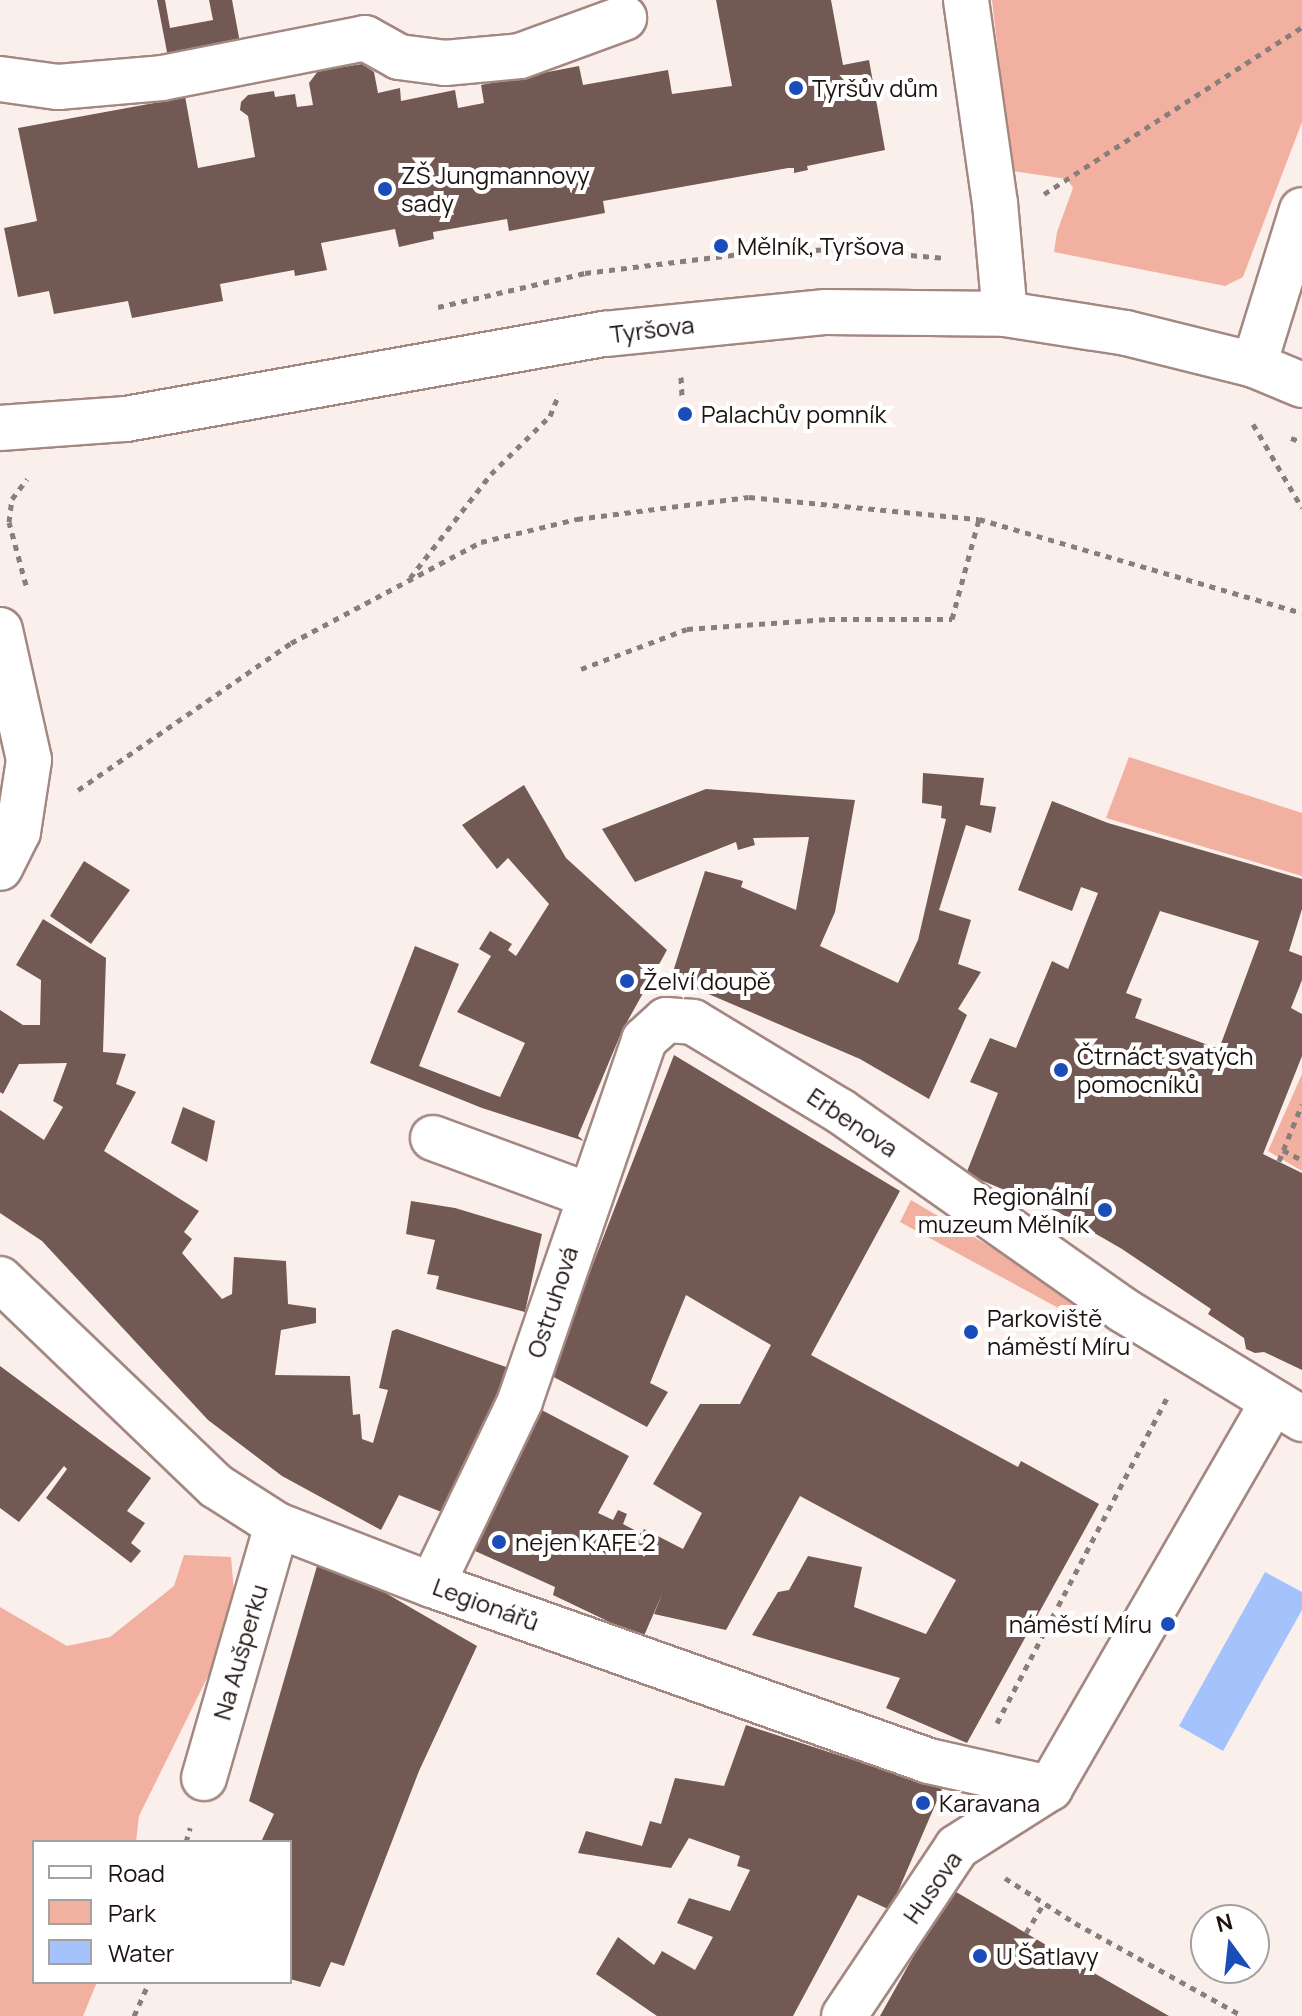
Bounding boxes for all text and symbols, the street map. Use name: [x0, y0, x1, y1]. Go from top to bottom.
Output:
place label: Tyršův dům: [812, 74, 938, 102]
marker: Tyršův dům: [787, 79, 805, 97]
place label: ZŠ Jungmannovy sady: [401, 161, 590, 217]
marker: ZŠ Jungmannovy sady: [376, 180, 394, 198]
place label: Mělník, Tyršova: [737, 232, 904, 260]
marker: Mělník, Tyršova: [712, 237, 730, 255]
street label: Tyršova: [608, 310, 696, 348]
place label: Palachův pomník: [701, 400, 887, 428]
marker: Palachův pomník: [676, 405, 694, 423]
place label: Želví doupě: [643, 967, 771, 995]
marker: Želví doupě: [618, 972, 636, 990]
place label: Čtrnáct svatých pomocníků: [1077, 1042, 1254, 1098]
marker: Čtrnáct svatých pomocníků: [1052, 1061, 1070, 1079]
street label: Erbenova: [802, 1081, 904, 1163]
place label: Regionální muzeum Mělník: [918, 1182, 1089, 1238]
marker: Regionální muzeum Mělník: [1096, 1201, 1114, 1219]
street label: Ostruhová: [520, 1243, 584, 1361]
place label: Parkoviště náměstí Míru: [987, 1304, 1130, 1360]
marker: Parkoviště náměstí Míru: [962, 1323, 980, 1341]
place label: nejen KAFE 2: [515, 1528, 656, 1556]
marker: nejen KAFE 2: [490, 1533, 508, 1551]
street label: Legionářů: [429, 1572, 543, 1636]
street label: Na Aušperku: [207, 1581, 273, 1723]
place label: náměstí Míru: [1009, 1610, 1152, 1638]
marker: náměstí Míru: [1159, 1615, 1177, 1633]
place label: Karavana: [939, 1789, 1040, 1817]
marker: Karavana: [914, 1794, 932, 1812]
legend: [32, 1840, 292, 1984]
street label: Husova: [897, 1845, 967, 1929]
text: Road: [108, 1856, 165, 1889]
text: Park: [108, 1896, 156, 1929]
north arrow: [1190, 1904, 1270, 1984]
text: N: [1213, 1906, 1236, 1939]
text: Water: [108, 1936, 175, 1969]
place label: U Šatlavy: [996, 1942, 1099, 1970]
marker: U Šatlavy: [971, 1947, 989, 1965]

